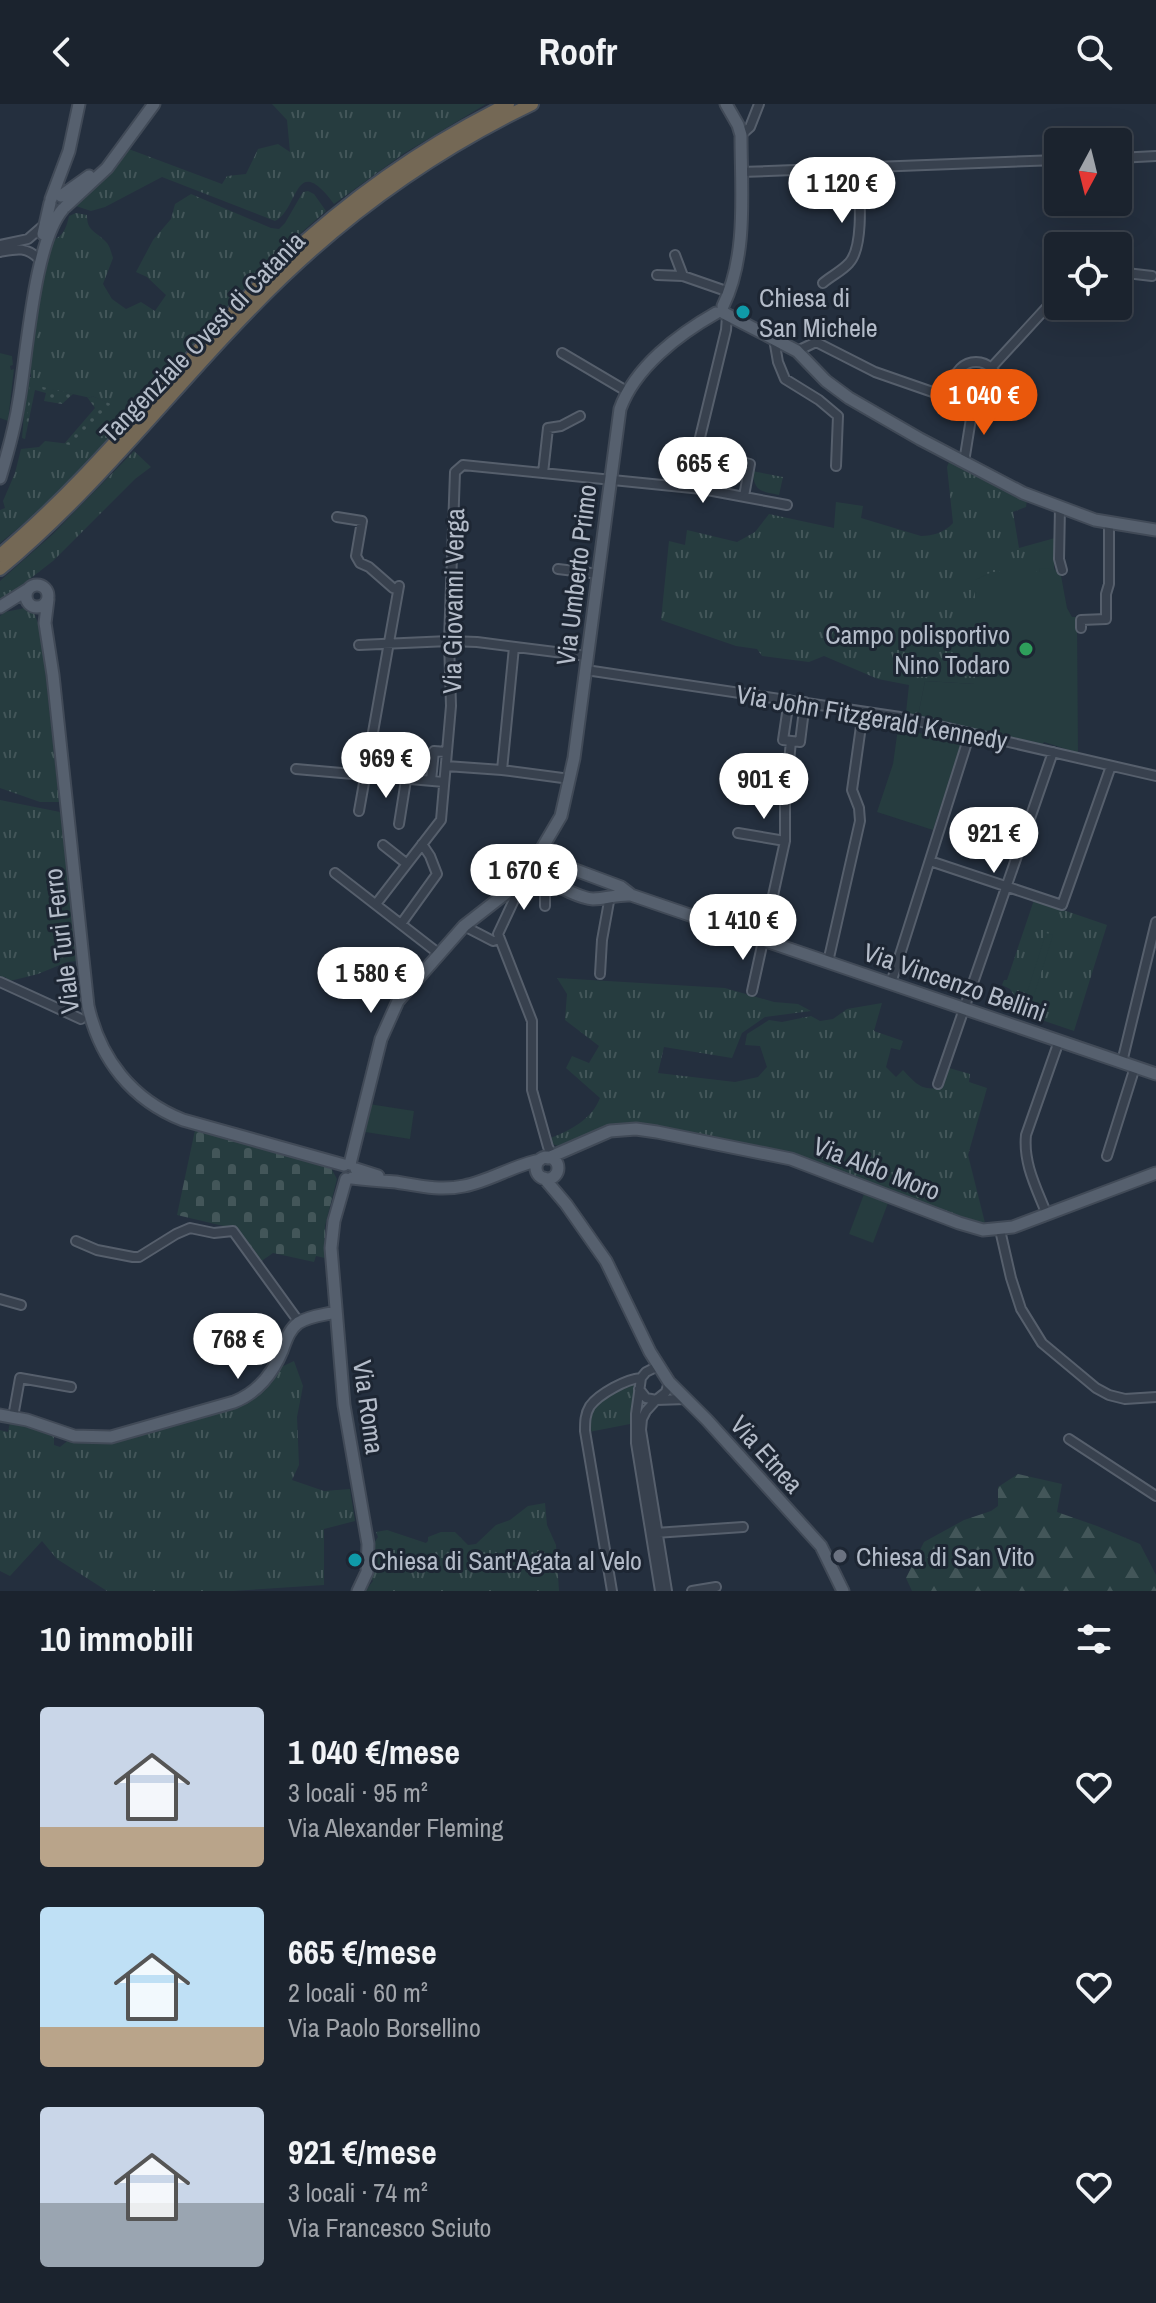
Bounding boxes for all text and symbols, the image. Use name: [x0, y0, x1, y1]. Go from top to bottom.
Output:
text: Roofr: [539, 28, 617, 76]
icon: back: [40, 30, 84, 74]
icon: search: [1072, 30, 1116, 74]
north arrow: [1044, 128, 1132, 216]
map controls: [1044, 128, 1132, 320]
pin: 1 120 €: [768, 157, 916, 225]
text: 1 120 €: [806, 165, 878, 200]
street label: Tangenziale Ovest di Catania: [92, 224, 312, 450]
button: locate: [1044, 232, 1132, 320]
place label: Chiesa di San Michele: [759, 280, 878, 345]
marker: Chiesa di San Michele: [734, 303, 752, 321]
pin: 1 040 €: [910, 369, 1058, 437]
text: 1 040 €: [948, 377, 1020, 412]
pin: 665 €: [647, 437, 759, 505]
text: 665 €: [676, 445, 730, 480]
street label: Via Umberto Primo: [548, 482, 604, 668]
street label: Via Giovanni Verga: [434, 508, 472, 694]
place label: Campo polisportivo Nino Todaro: [825, 617, 1010, 682]
marker: Campo polisportivo Nino Todaro: [1017, 640, 1035, 658]
street label: Via John Fitzgerald Kennedy: [734, 676, 1011, 758]
pin: 969 €: [330, 732, 442, 800]
text: 969 €: [359, 740, 413, 775]
pin: 901 €: [708, 753, 820, 821]
text: 901 €: [737, 761, 791, 796]
pin: 921 €: [938, 807, 1050, 875]
text: 921 €: [967, 815, 1021, 850]
pin: 1 670 €: [450, 844, 598, 912]
text: 1 670 €: [488, 852, 560, 887]
street label: Viale Turi Ferro: [35, 867, 87, 1015]
pin: 1 410 €: [669, 894, 817, 962]
text: 1 410 €: [707, 902, 779, 937]
street label: Via Vincenzo Bellini: [859, 934, 1051, 1030]
pin: 1 580 €: [297, 947, 445, 1015]
text: 1 580 €: [335, 955, 407, 990]
street label: Via Aldo Moro: [808, 1128, 946, 1208]
pin: 768 €: [182, 1313, 294, 1381]
text: 768 €: [211, 1321, 265, 1356]
street label: Via Roma: [345, 1358, 393, 1456]
street label: Via Etnea: [723, 1408, 811, 1500]
place label: Chiesa di San Vito: [856, 1539, 1035, 1574]
place label: Chiesa di Sant'Agata al Velo: [371, 1543, 642, 1578]
marker: Chiesa di San Vito: [831, 1547, 849, 1565]
marker: Chiesa di Sant'Agata al Velo: [346, 1551, 364, 1569]
text: 10 immobili: [40, 1616, 193, 1662]
icon: filters: [1072, 1617, 1116, 1661]
text: 1 040 €/mese: [288, 1729, 460, 1775]
icon: home: [104, 1739, 200, 1835]
icon: heart: [1072, 1765, 1116, 1809]
text: 3 locali · 95 m²: [288, 1775, 428, 1810]
text: Via Alexander Fleming: [288, 1810, 503, 1845]
text: 665 €/mese: [288, 1929, 437, 1975]
icon: home: [104, 1939, 200, 2035]
icon: heart: [1072, 1965, 1116, 2009]
text: 2 locali · 60 m²: [288, 1975, 428, 2010]
text: Via Paolo Borsellino: [288, 2010, 481, 2045]
text: 921 €/mese: [288, 2129, 437, 2175]
icon: home: [104, 2139, 200, 2235]
icon: heart: [1072, 2165, 1116, 2209]
text: 3 locali · 74 m²: [288, 2175, 428, 2210]
text: Via Francesco Sciuto: [288, 2210, 491, 2245]

